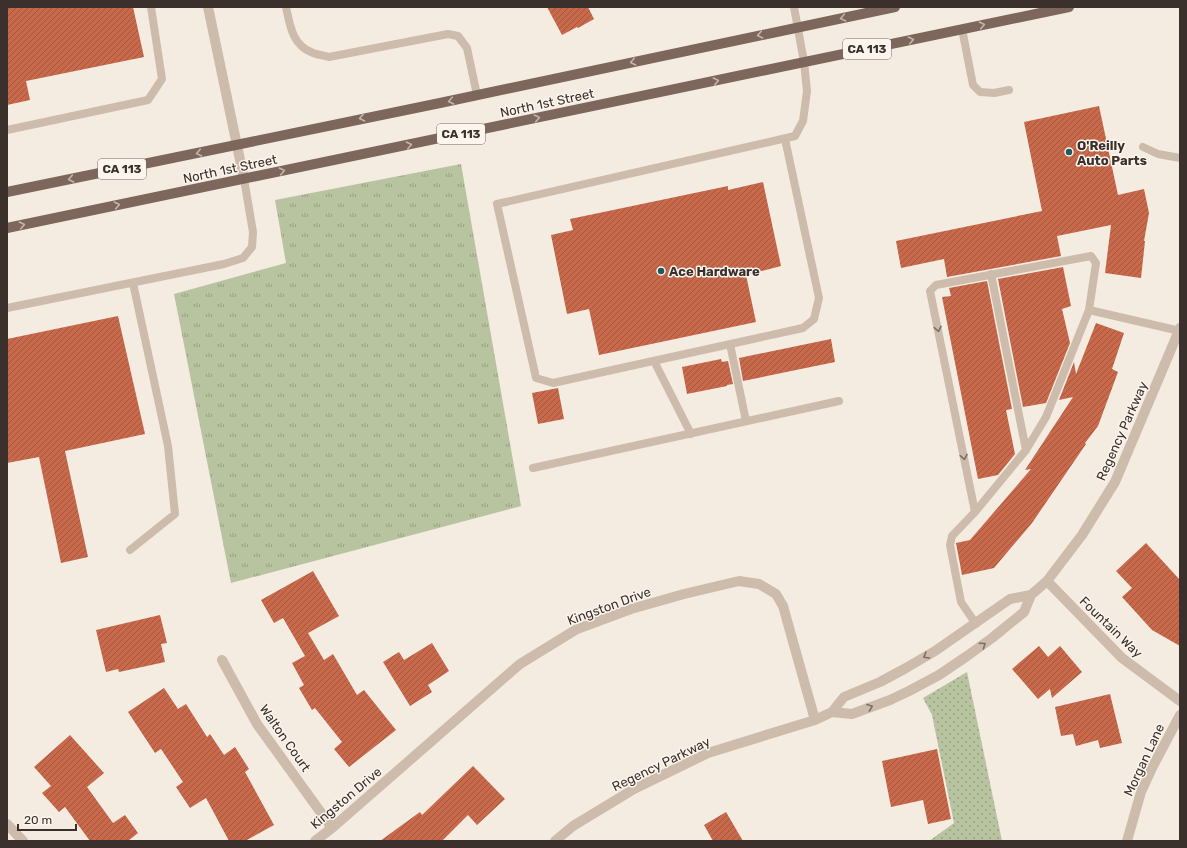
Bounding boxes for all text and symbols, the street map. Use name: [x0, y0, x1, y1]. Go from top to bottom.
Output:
one-way arrow: [840, 13, 846, 21]
one-way arrow: [979, 22, 985, 30]
one-way arrow: [757, 31, 763, 39]
one-way arrow: [908, 36, 914, 44]
road number: CA 113: [843, 39, 891, 59]
one-way arrow: [629, 58, 636, 66]
one-way arrow: [713, 77, 719, 86]
street label: North 1st Street: [499, 86, 595, 120]
one-way arrow: [447, 96, 454, 104]
one-way arrow: [359, 114, 366, 122]
one-way arrow: [534, 115, 540, 123]
road number: CA 113: [437, 124, 485, 144]
place label: O'Reilly Auto Parts: [1077, 138, 1147, 168]
one-way arrow: [406, 141, 413, 149]
marker: O'Reilly Auto Parts: [1064, 147, 1074, 157]
one-way arrow: [195, 148, 202, 156]
street label: North 1st Street: [182, 152, 278, 186]
road number: CA 113: [98, 159, 146, 179]
one-way arrow: [279, 167, 285, 175]
one-way arrow: [68, 175, 74, 183]
one-way arrow: [114, 202, 120, 210]
one-way arrow: [19, 221, 26, 229]
place label: Ace Hardware: [669, 264, 760, 279]
marker: Ace Hardware: [656, 266, 666, 276]
one-way arrow: [933, 326, 941, 332]
street label: Regency Parkway: [1093, 379, 1152, 483]
one-way arrow: [959, 454, 967, 460]
street label: Kingston Drive: [565, 584, 653, 629]
street label: Fountain Way: [1077, 593, 1145, 661]
one-way arrow: [979, 642, 986, 649]
one-way arrow: [923, 652, 930, 659]
street label: Walton Court: [256, 702, 314, 774]
one-way arrow: [866, 704, 873, 712]
street label: Morgan Lane: [1121, 721, 1168, 799]
street label: Regency Parkway: [610, 734, 713, 795]
street label: Kingston Drive: [307, 764, 385, 833]
scale bar: [18, 806, 76, 832]
text: 20 m: [24, 813, 52, 827]

